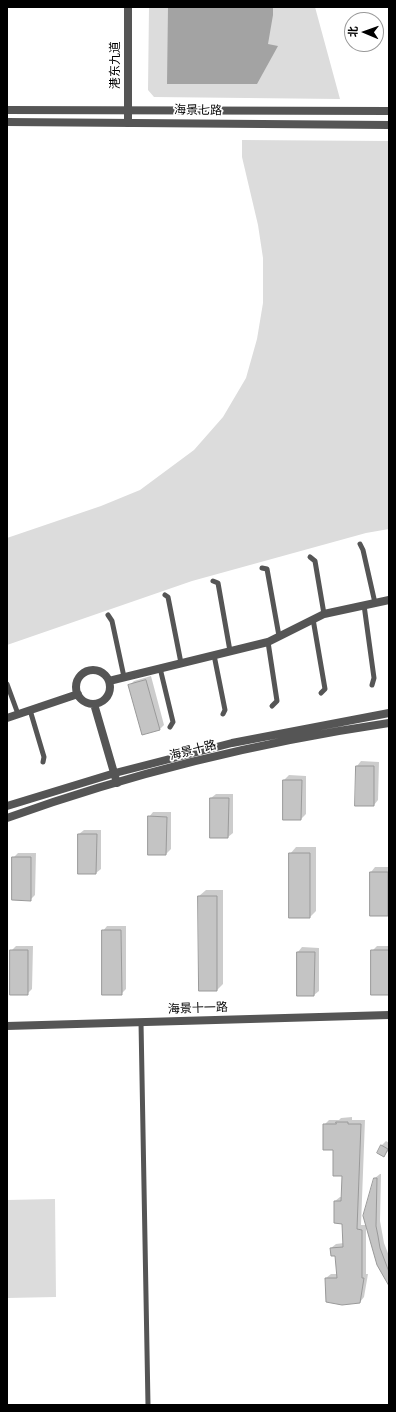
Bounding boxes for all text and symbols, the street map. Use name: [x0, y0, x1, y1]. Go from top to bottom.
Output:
north arrow: [344, 12, 384, 52]
text: 北: [345, 26, 361, 37]
street label: 港东九道: [109, 41, 123, 89]
street label: 海景七路: [174, 103, 222, 119]
street label: 海景十路: [168, 738, 218, 764]
street label: 海景十一路: [168, 1001, 228, 1017]

